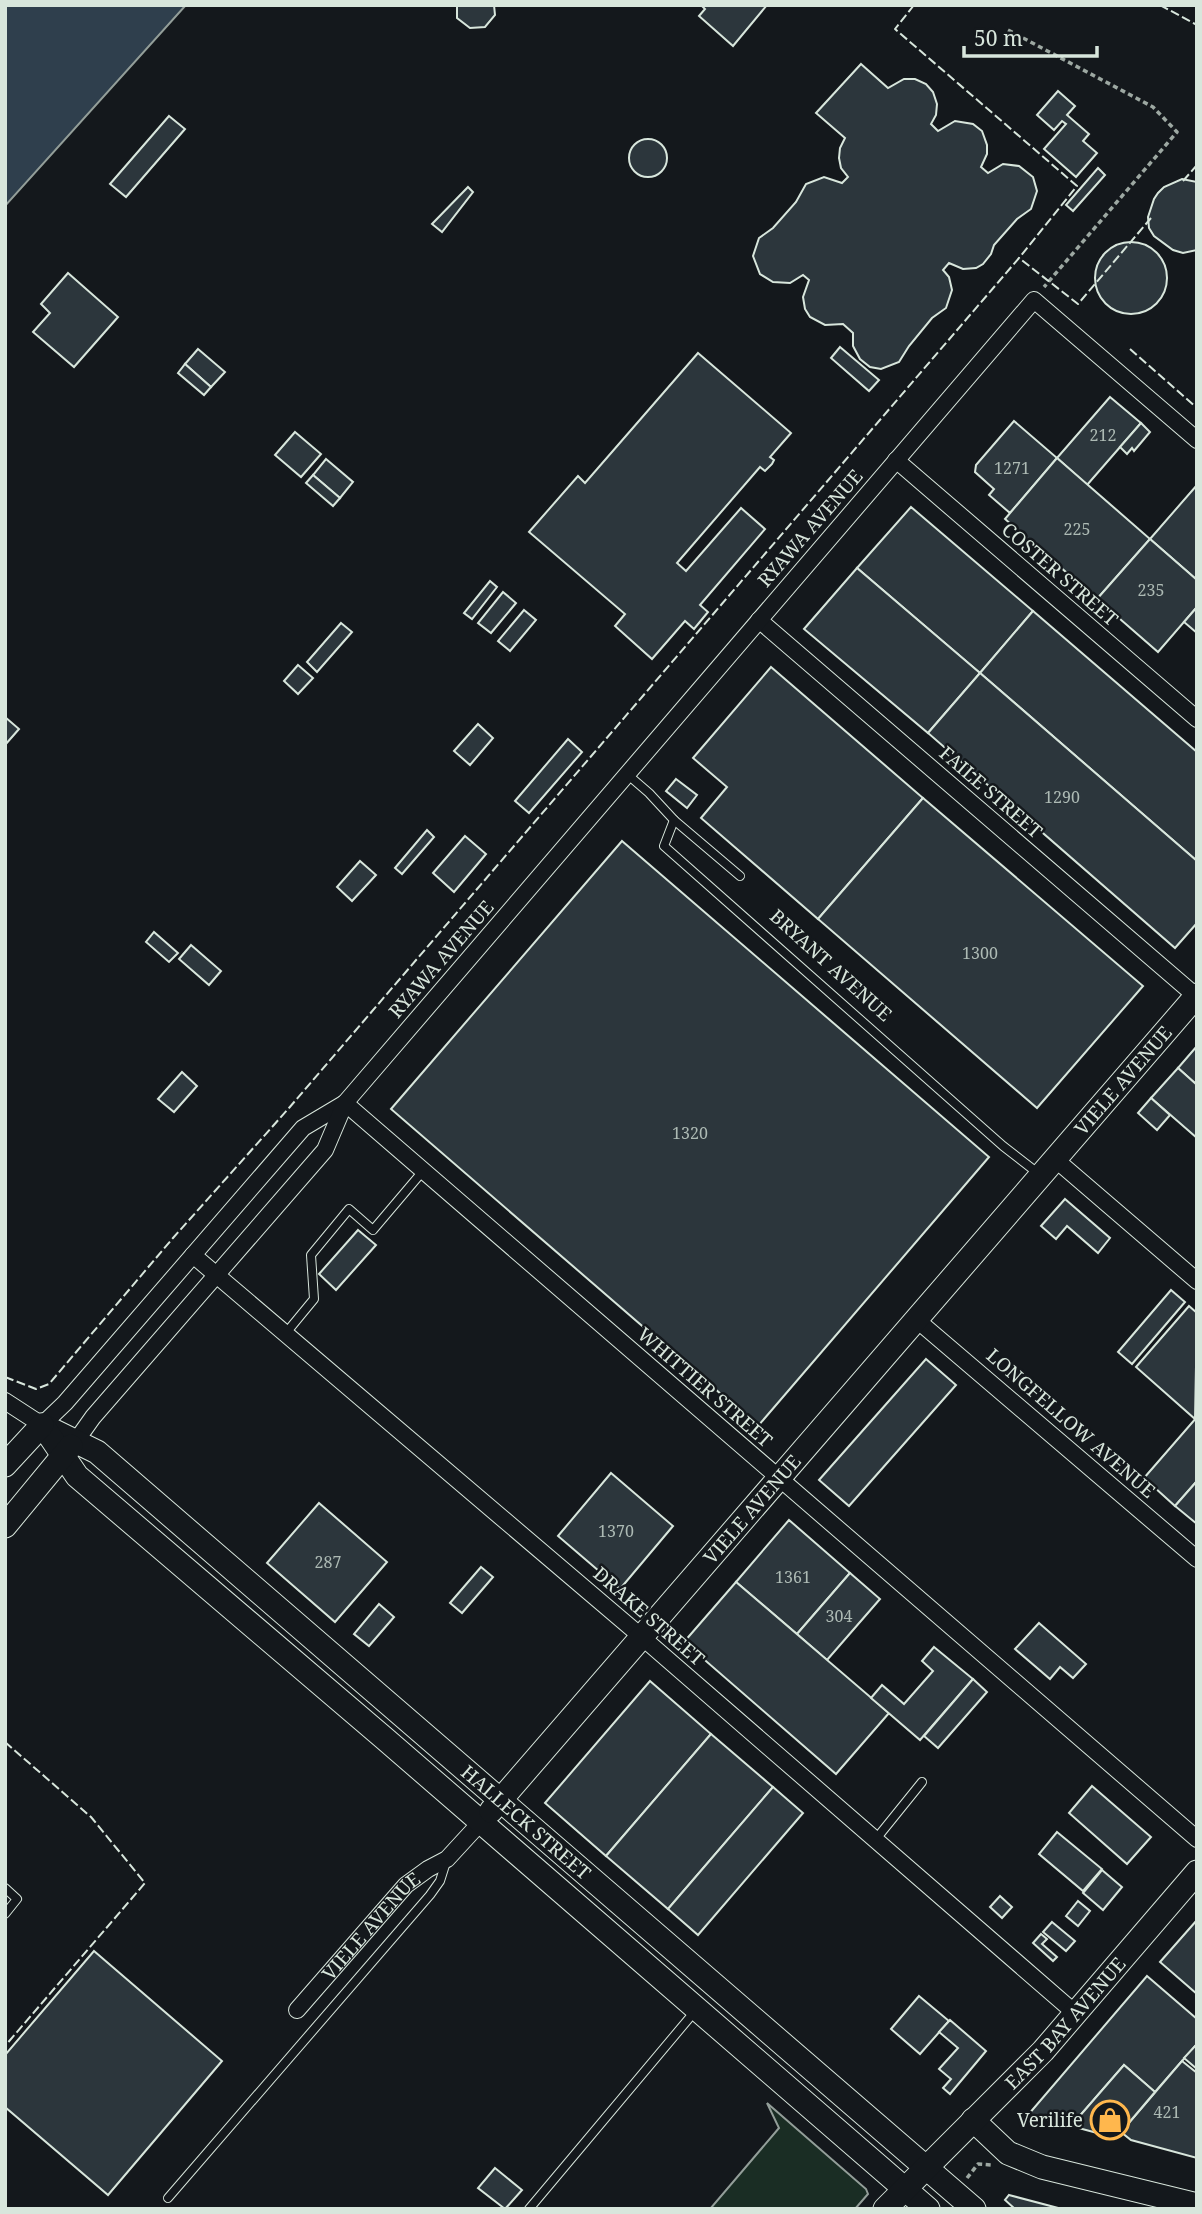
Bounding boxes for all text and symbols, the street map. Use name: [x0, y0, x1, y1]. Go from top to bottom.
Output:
scale bar: [964, 14, 1097, 58]
text: 50 m: [974, 24, 1023, 52]
house number: 212: [1090, 424, 1116, 446]
house number: 1271: [994, 457, 1030, 479]
street label: RYAWA AVENUE: [752, 464, 868, 592]
street label: COSTER STREET: [996, 516, 1124, 632]
house number: 225: [1064, 518, 1090, 540]
house number: 235: [1138, 579, 1164, 601]
street label: FAILE STREET: [934, 740, 1048, 844]
house number: 1290: [1044, 786, 1080, 808]
street label: RYAWA AVENUE: [383, 895, 499, 1023]
street label: BRYANT AVENUE: [764, 903, 898, 1027]
house number: 1300: [962, 942, 998, 964]
street label: VIELE AVENUE: [1068, 1020, 1178, 1141]
house number: 1320: [672, 1122, 708, 1144]
street label: WHITTIER STREET: [632, 1321, 778, 1453]
street label: LONGFELLOW AVENUE: [981, 1342, 1161, 1504]
street label: VIELE AVENUE: [697, 1449, 807, 1570]
house number: 1370: [598, 1520, 634, 1542]
house number: 287: [315, 1551, 341, 1573]
street label: DRAKE STREET: [588, 1561, 710, 1672]
house number: 1361: [775, 1566, 811, 1588]
house number: 304: [826, 1605, 852, 1627]
street label: HALLECK STREET: [456, 1759, 597, 1886]
street label: VIELE AVENUE: [316, 1866, 426, 1986]
street label: EAST BAY AVENUE: [999, 1951, 1131, 2095]
shop icon: Verilife: [1089, 2099, 1131, 2141]
house number: 421: [1154, 2101, 1180, 2123]
place label: Verilife: [1017, 2107, 1083, 2133]

